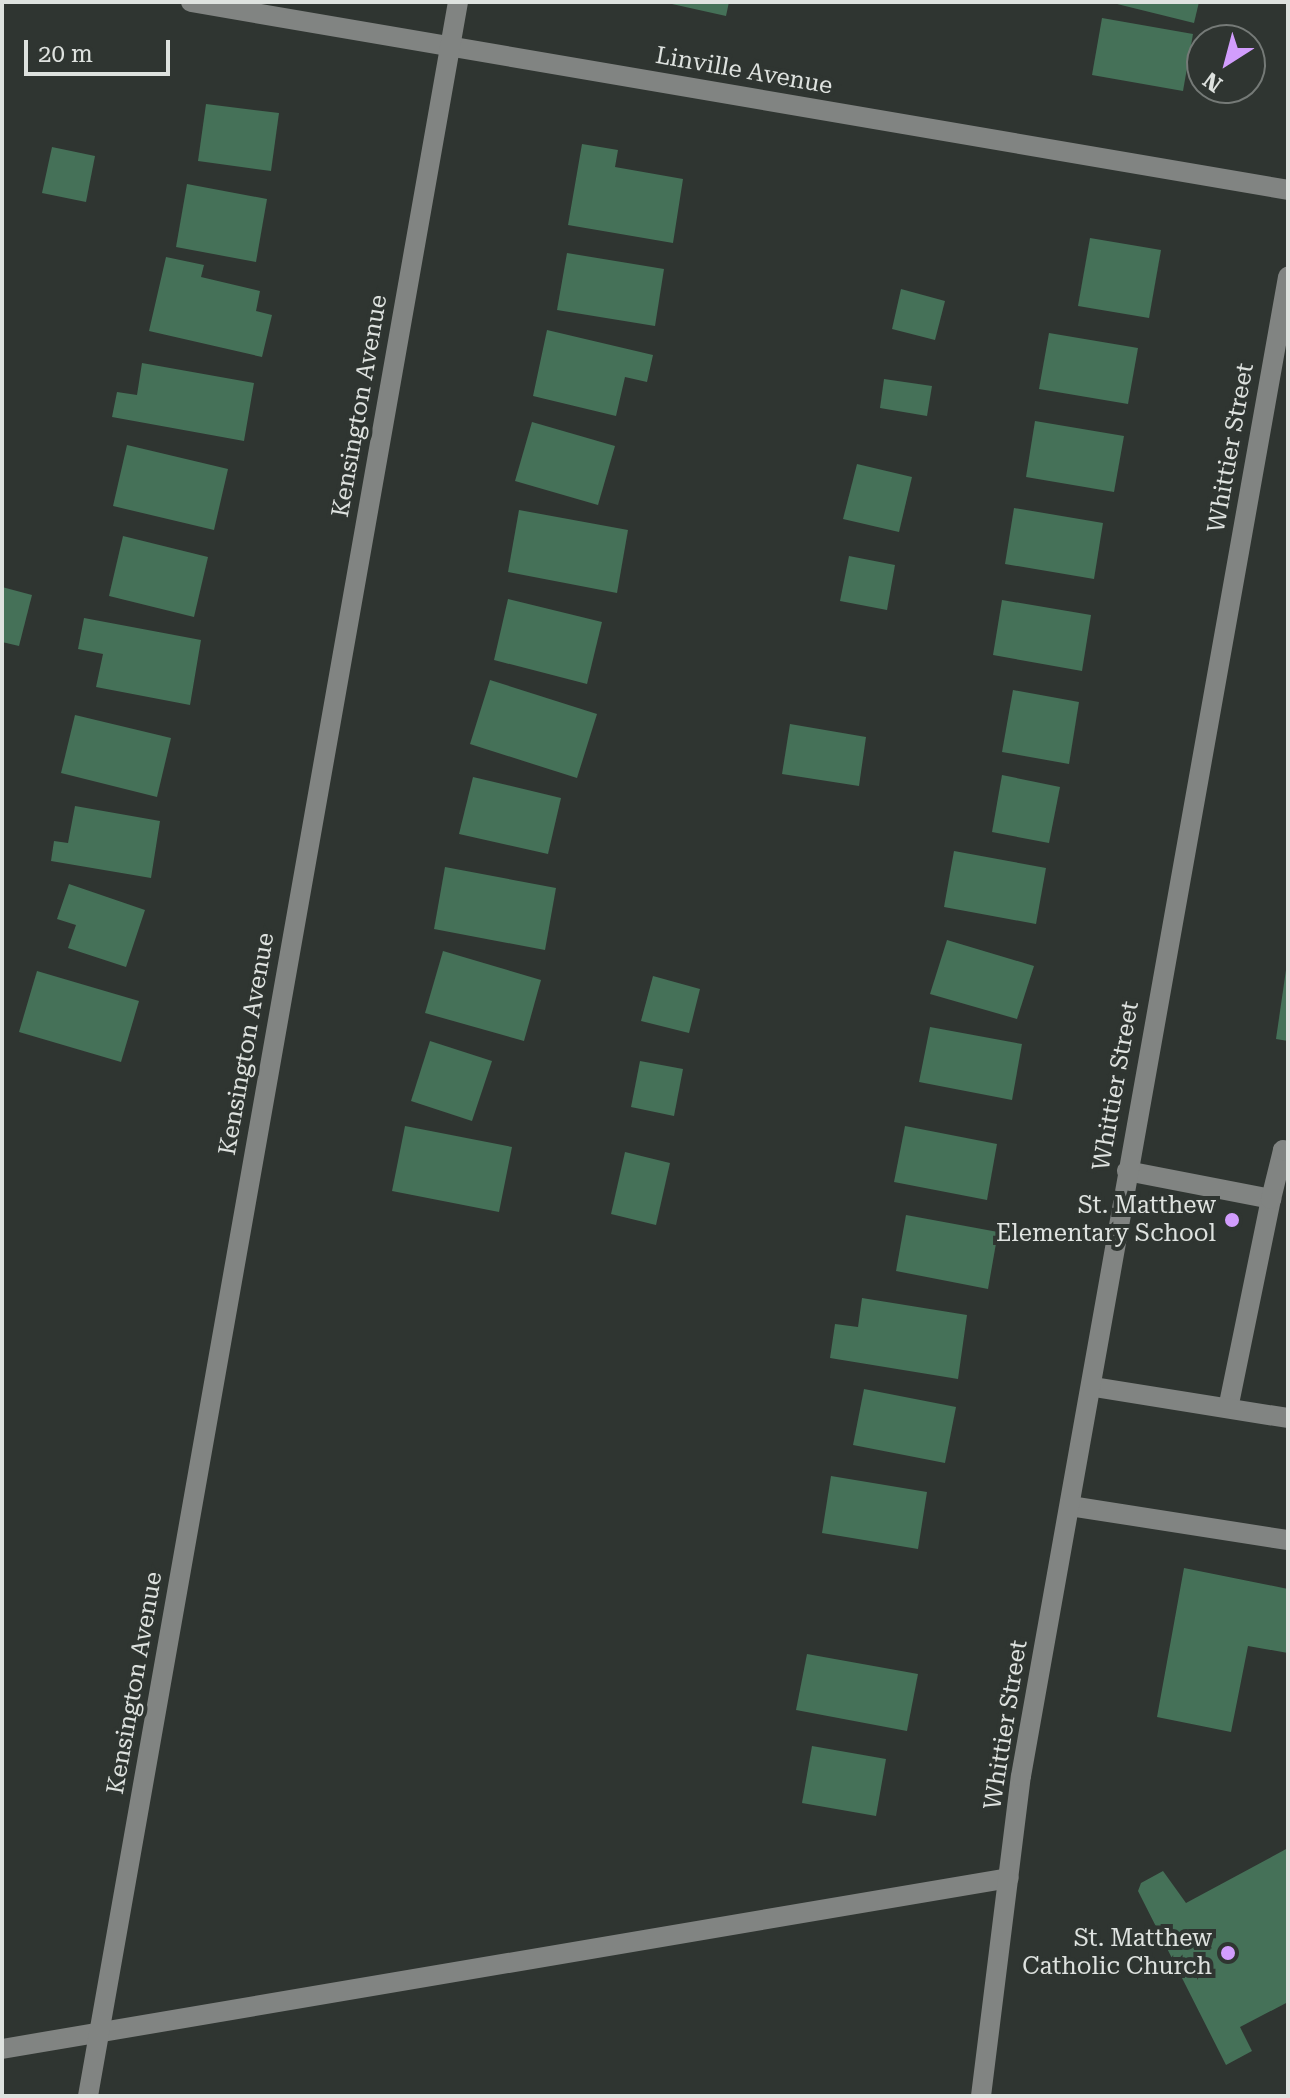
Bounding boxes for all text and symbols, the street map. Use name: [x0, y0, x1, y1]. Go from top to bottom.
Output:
scale bar: [28, 24, 174, 74]
north arrow: [1186, 24, 1266, 104]
text: 20 m: [38, 40, 93, 68]
street label: Linville Avenue: [653, 41, 835, 101]
text: N: [1199, 67, 1227, 97]
street label: Kensington Avenue: [326, 293, 394, 519]
street label: Whittier Street: [1202, 361, 1260, 535]
street label: Kensington Avenue: [213, 931, 281, 1157]
street label: Whittier Street: [1087, 999, 1145, 1173]
place label: St. Matthew Elementary School: [996, 1192, 1216, 1248]
marker: St. Matthew Elementary School: [1223, 1211, 1241, 1229]
street label: Kensington Avenue: [101, 1570, 169, 1796]
street label: Whittier Street: [978, 1638, 1034, 1812]
place label: St. Matthew Catholic Church: [1022, 1925, 1212, 1981]
marker: St. Matthew Catholic Church: [1219, 1944, 1237, 1962]

